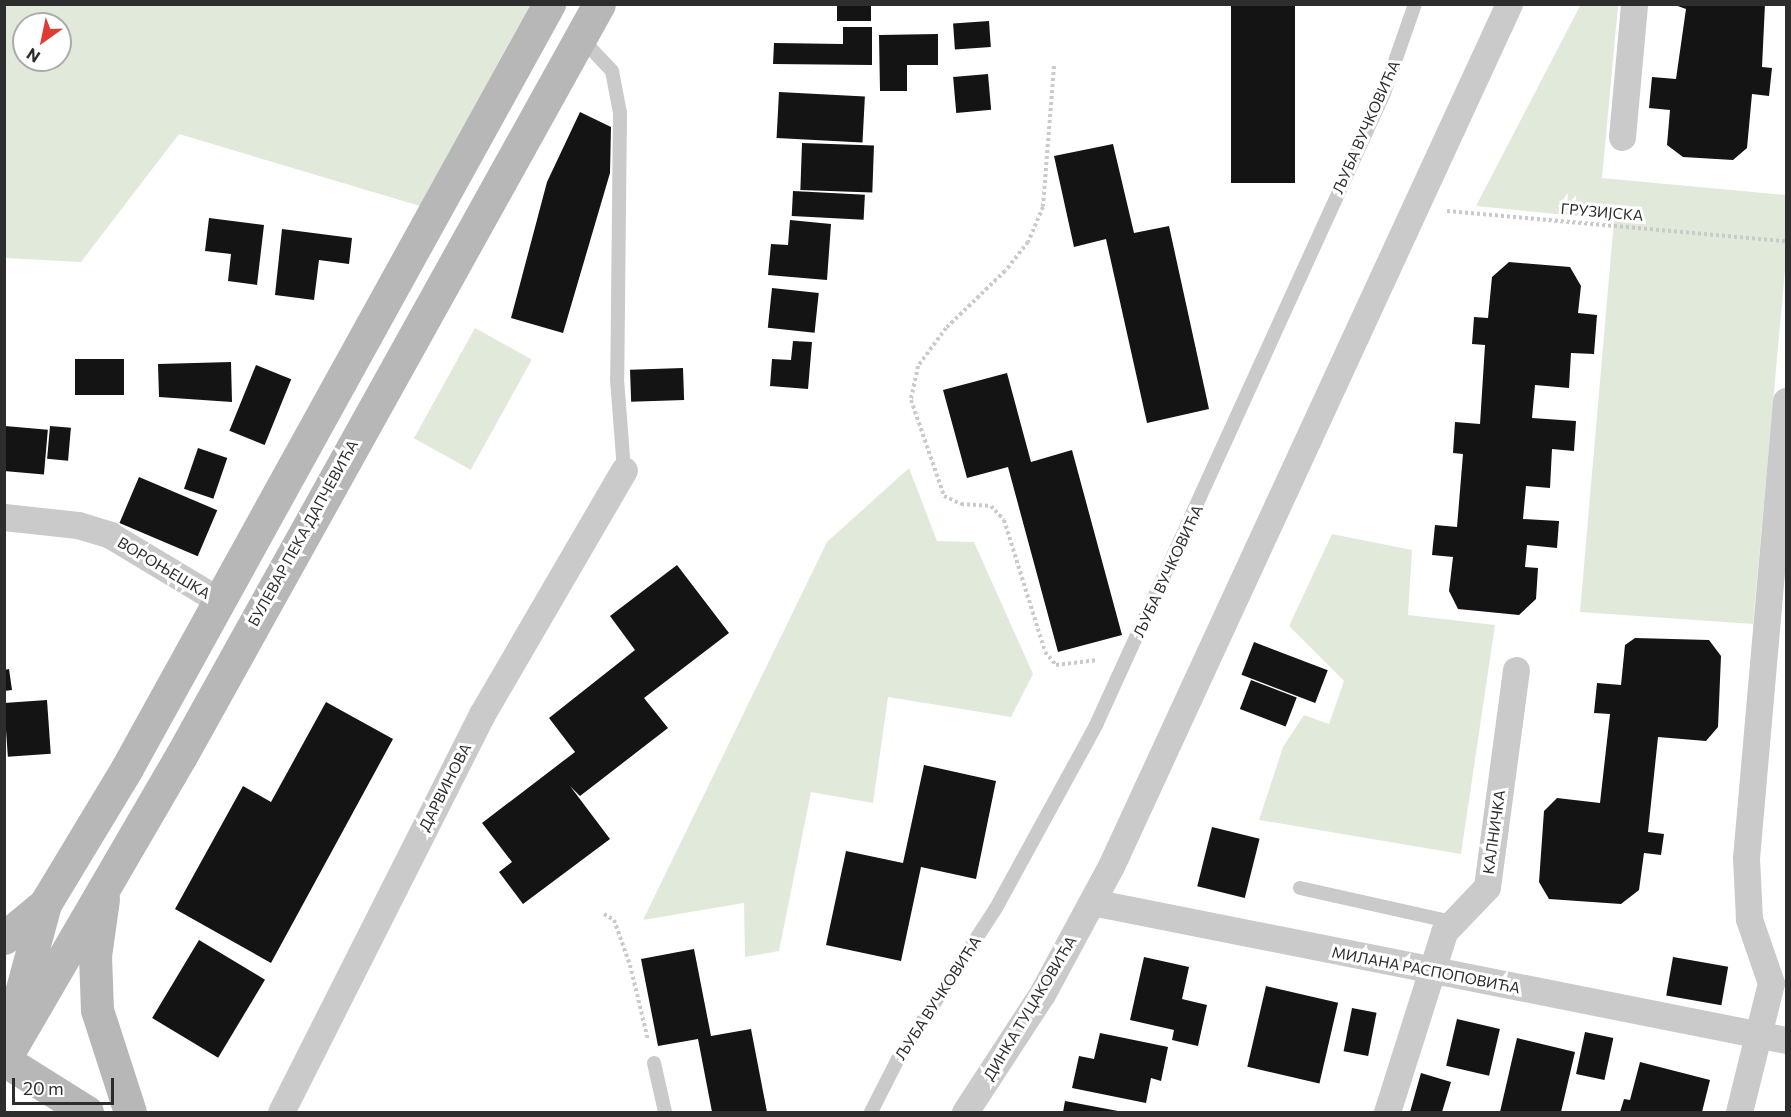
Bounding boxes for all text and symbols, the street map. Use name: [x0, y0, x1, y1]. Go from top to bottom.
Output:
north arrow: [12, 12, 72, 72]
text: N: [23, 45, 43, 67]
street label: ЉУБА ВУЧКОВИЋА: [1328, 58, 1404, 196]
street label: ГРУЗИЈСКА: [1560, 199, 1644, 225]
street label: БУЛЕВАР ПЕКА ДАПЧЕВИЋА: [244, 437, 362, 629]
street label: ЉУБА ВУЧКОВИЋА: [1129, 502, 1207, 640]
street label: ВОРОЊЕШКА: [114, 533, 214, 603]
street label: ДАРВИНОВА: [415, 740, 475, 834]
street label: КАЛНИЧКА: [1479, 789, 1509, 875]
street label: ЉУБА ВУЧКОВИЋА: [891, 933, 985, 1063]
street label: ДИНКА ТУЦАКОВИЋА: [980, 933, 1080, 1083]
street label: МИЛАНА РАСПОПОВИЋА: [1330, 943, 1522, 997]
scale bar: [15, 1066, 117, 1104]
text: 20 m: [23, 1077, 64, 1099]

